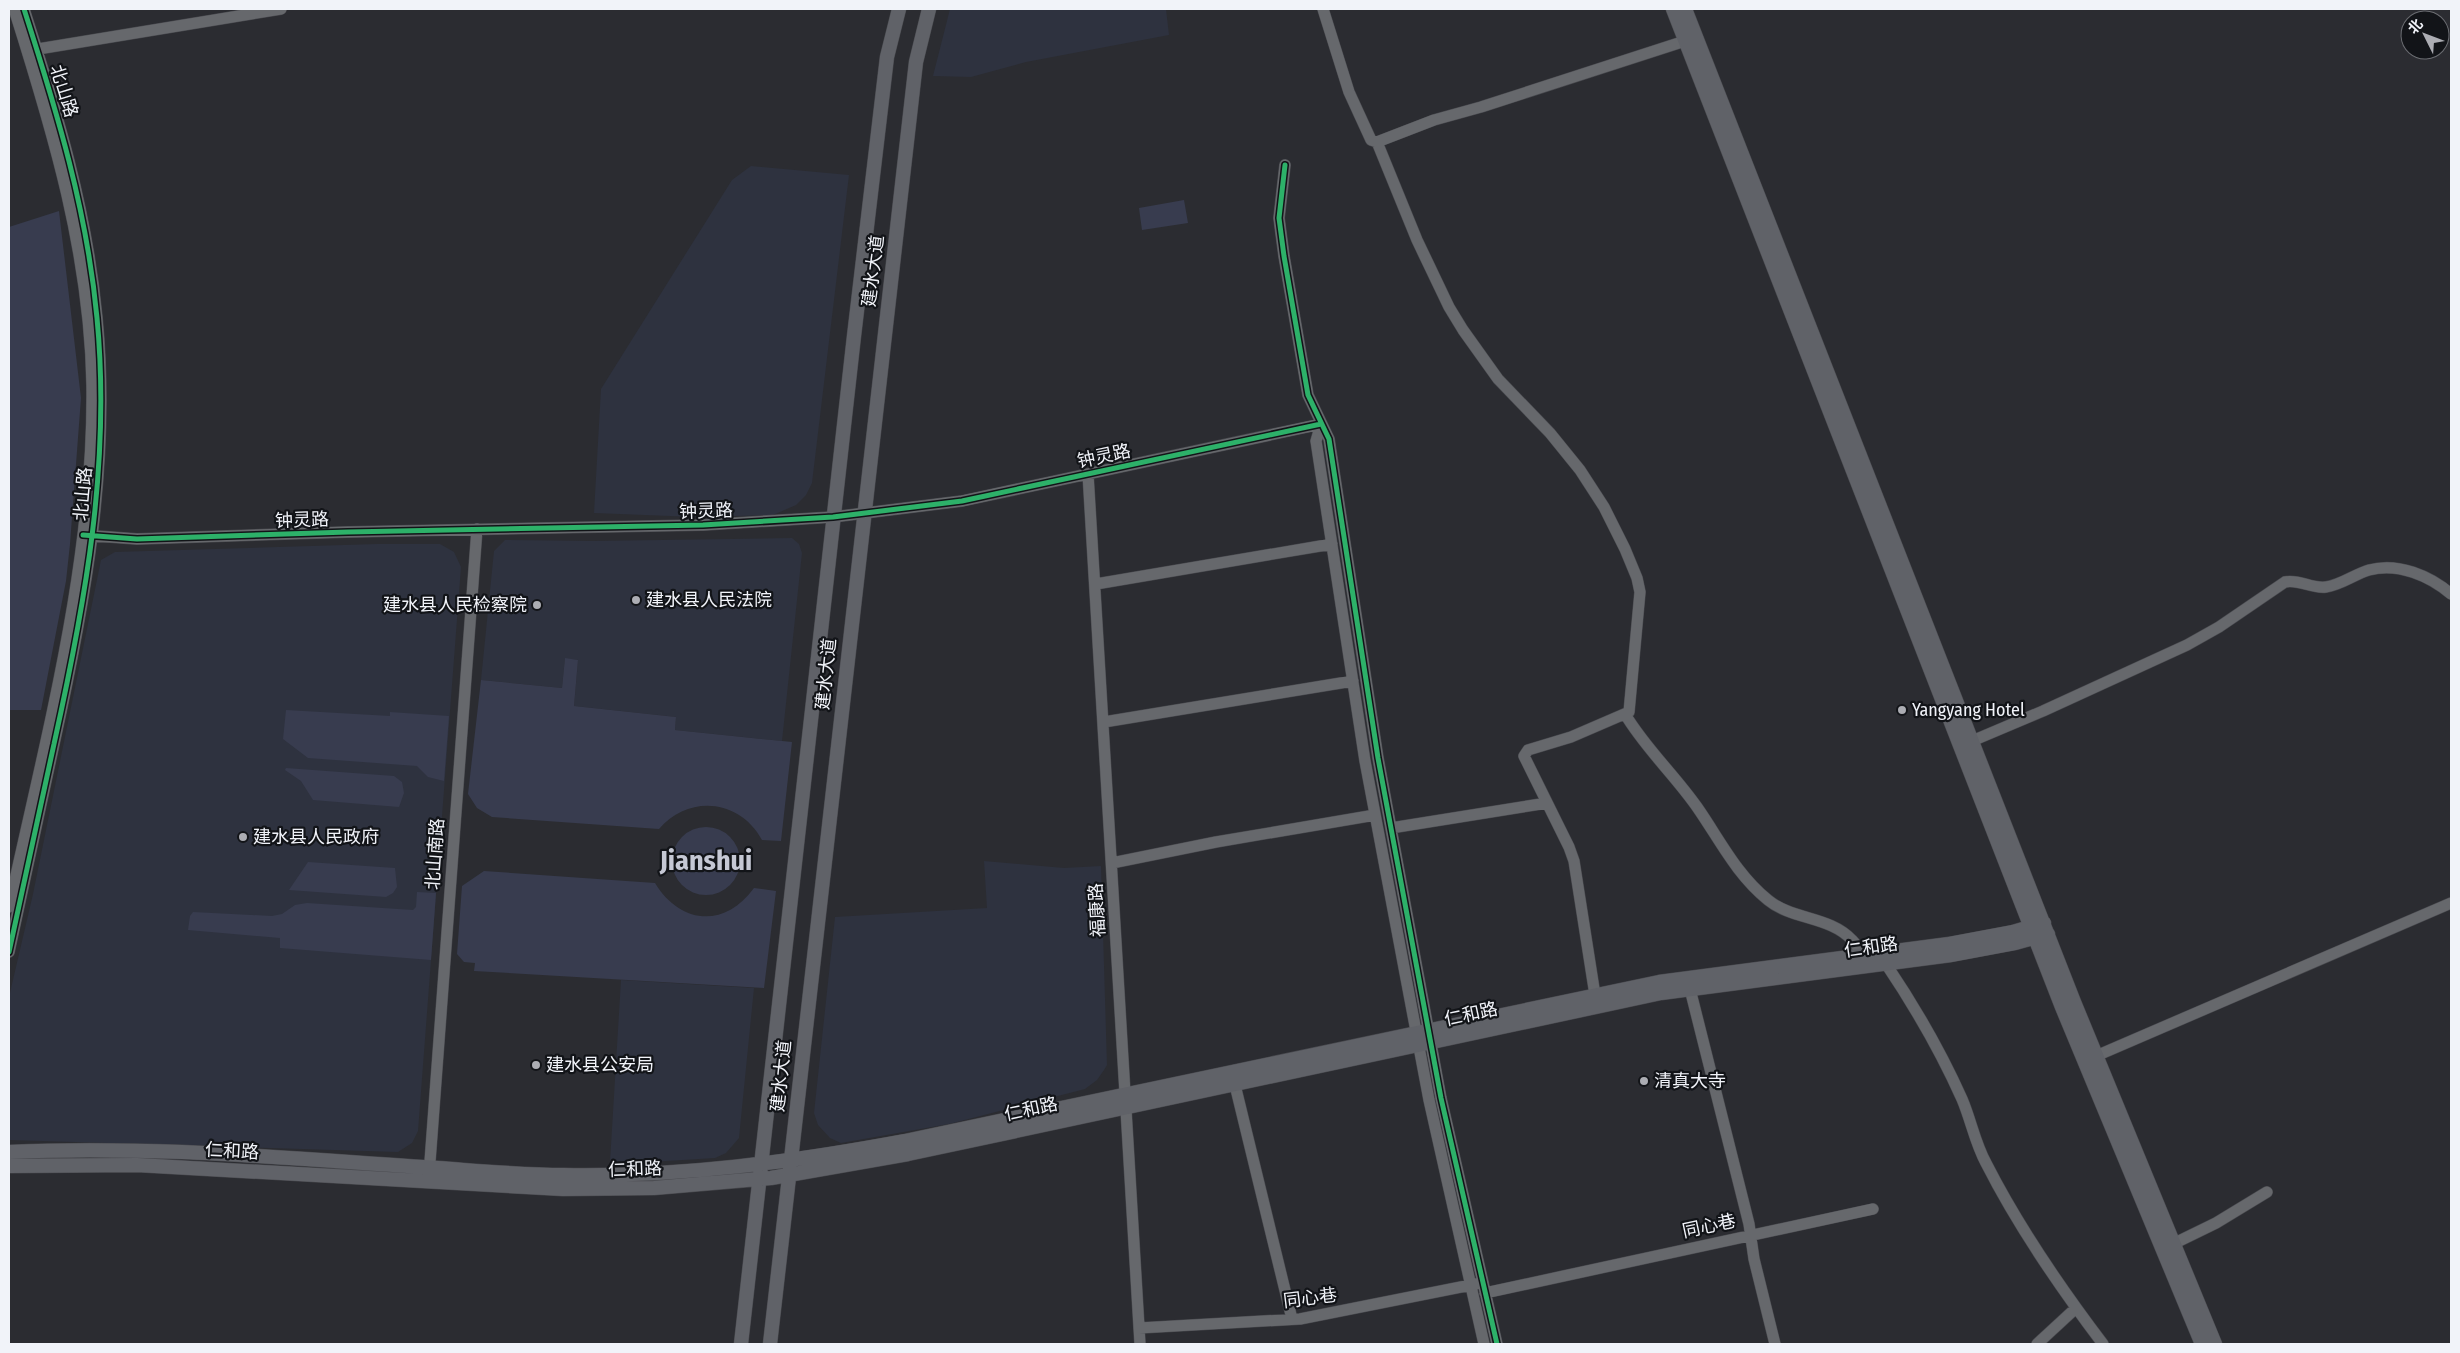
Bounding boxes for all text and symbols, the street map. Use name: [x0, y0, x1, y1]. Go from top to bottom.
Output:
north arrow: [2400, 10, 2450, 60]
text: 北: [2405, 16, 2427, 38]
street label: 北山路: [46, 62, 82, 120]
street label: 建水大道: [858, 234, 888, 308]
street label: 钟灵路: [1075, 440, 1133, 472]
street label: 北山路: [70, 466, 96, 522]
street label: 钟灵路: [679, 499, 733, 523]
street label: 钟灵路: [275, 508, 329, 532]
place label: 建水县人民法院: [646, 589, 772, 611]
place label: 建水县人民检察院: [383, 594, 527, 616]
marker: 建水县人民法院: [630, 594, 642, 606]
marker: 建水县人民检察院: [531, 599, 543, 611]
street label: 建水大道: [811, 637, 841, 711]
place label: Yangyang Hotel: [1912, 699, 2025, 721]
marker: Yangyang Hotel: [1896, 704, 1908, 716]
street label: 北山南路: [422, 817, 448, 891]
place label: 建水县人民政府: [253, 826, 379, 848]
marker: 建水县人民政府: [237, 831, 249, 843]
district label: Jianshui: [659, 844, 752, 877]
street label: 福康路: [1085, 882, 1109, 938]
street label: 仁和路: [1843, 932, 1899, 962]
street label: 仁和路: [1442, 998, 1500, 1030]
street label: 建水大道: [766, 1039, 796, 1113]
place label: 建水县公安局: [546, 1054, 654, 1076]
marker: 建水县公安局: [530, 1059, 542, 1071]
place label: 清真大寺: [1654, 1070, 1726, 1092]
marker: 清真大寺: [1638, 1075, 1650, 1087]
street label: 仁和路: [1002, 1093, 1060, 1125]
street label: 仁和路: [204, 1139, 260, 1163]
street label: 仁和路: [608, 1157, 662, 1181]
street label: 同心巷: [1680, 1210, 1738, 1242]
street label: 同心巷: [1282, 1284, 1338, 1312]

